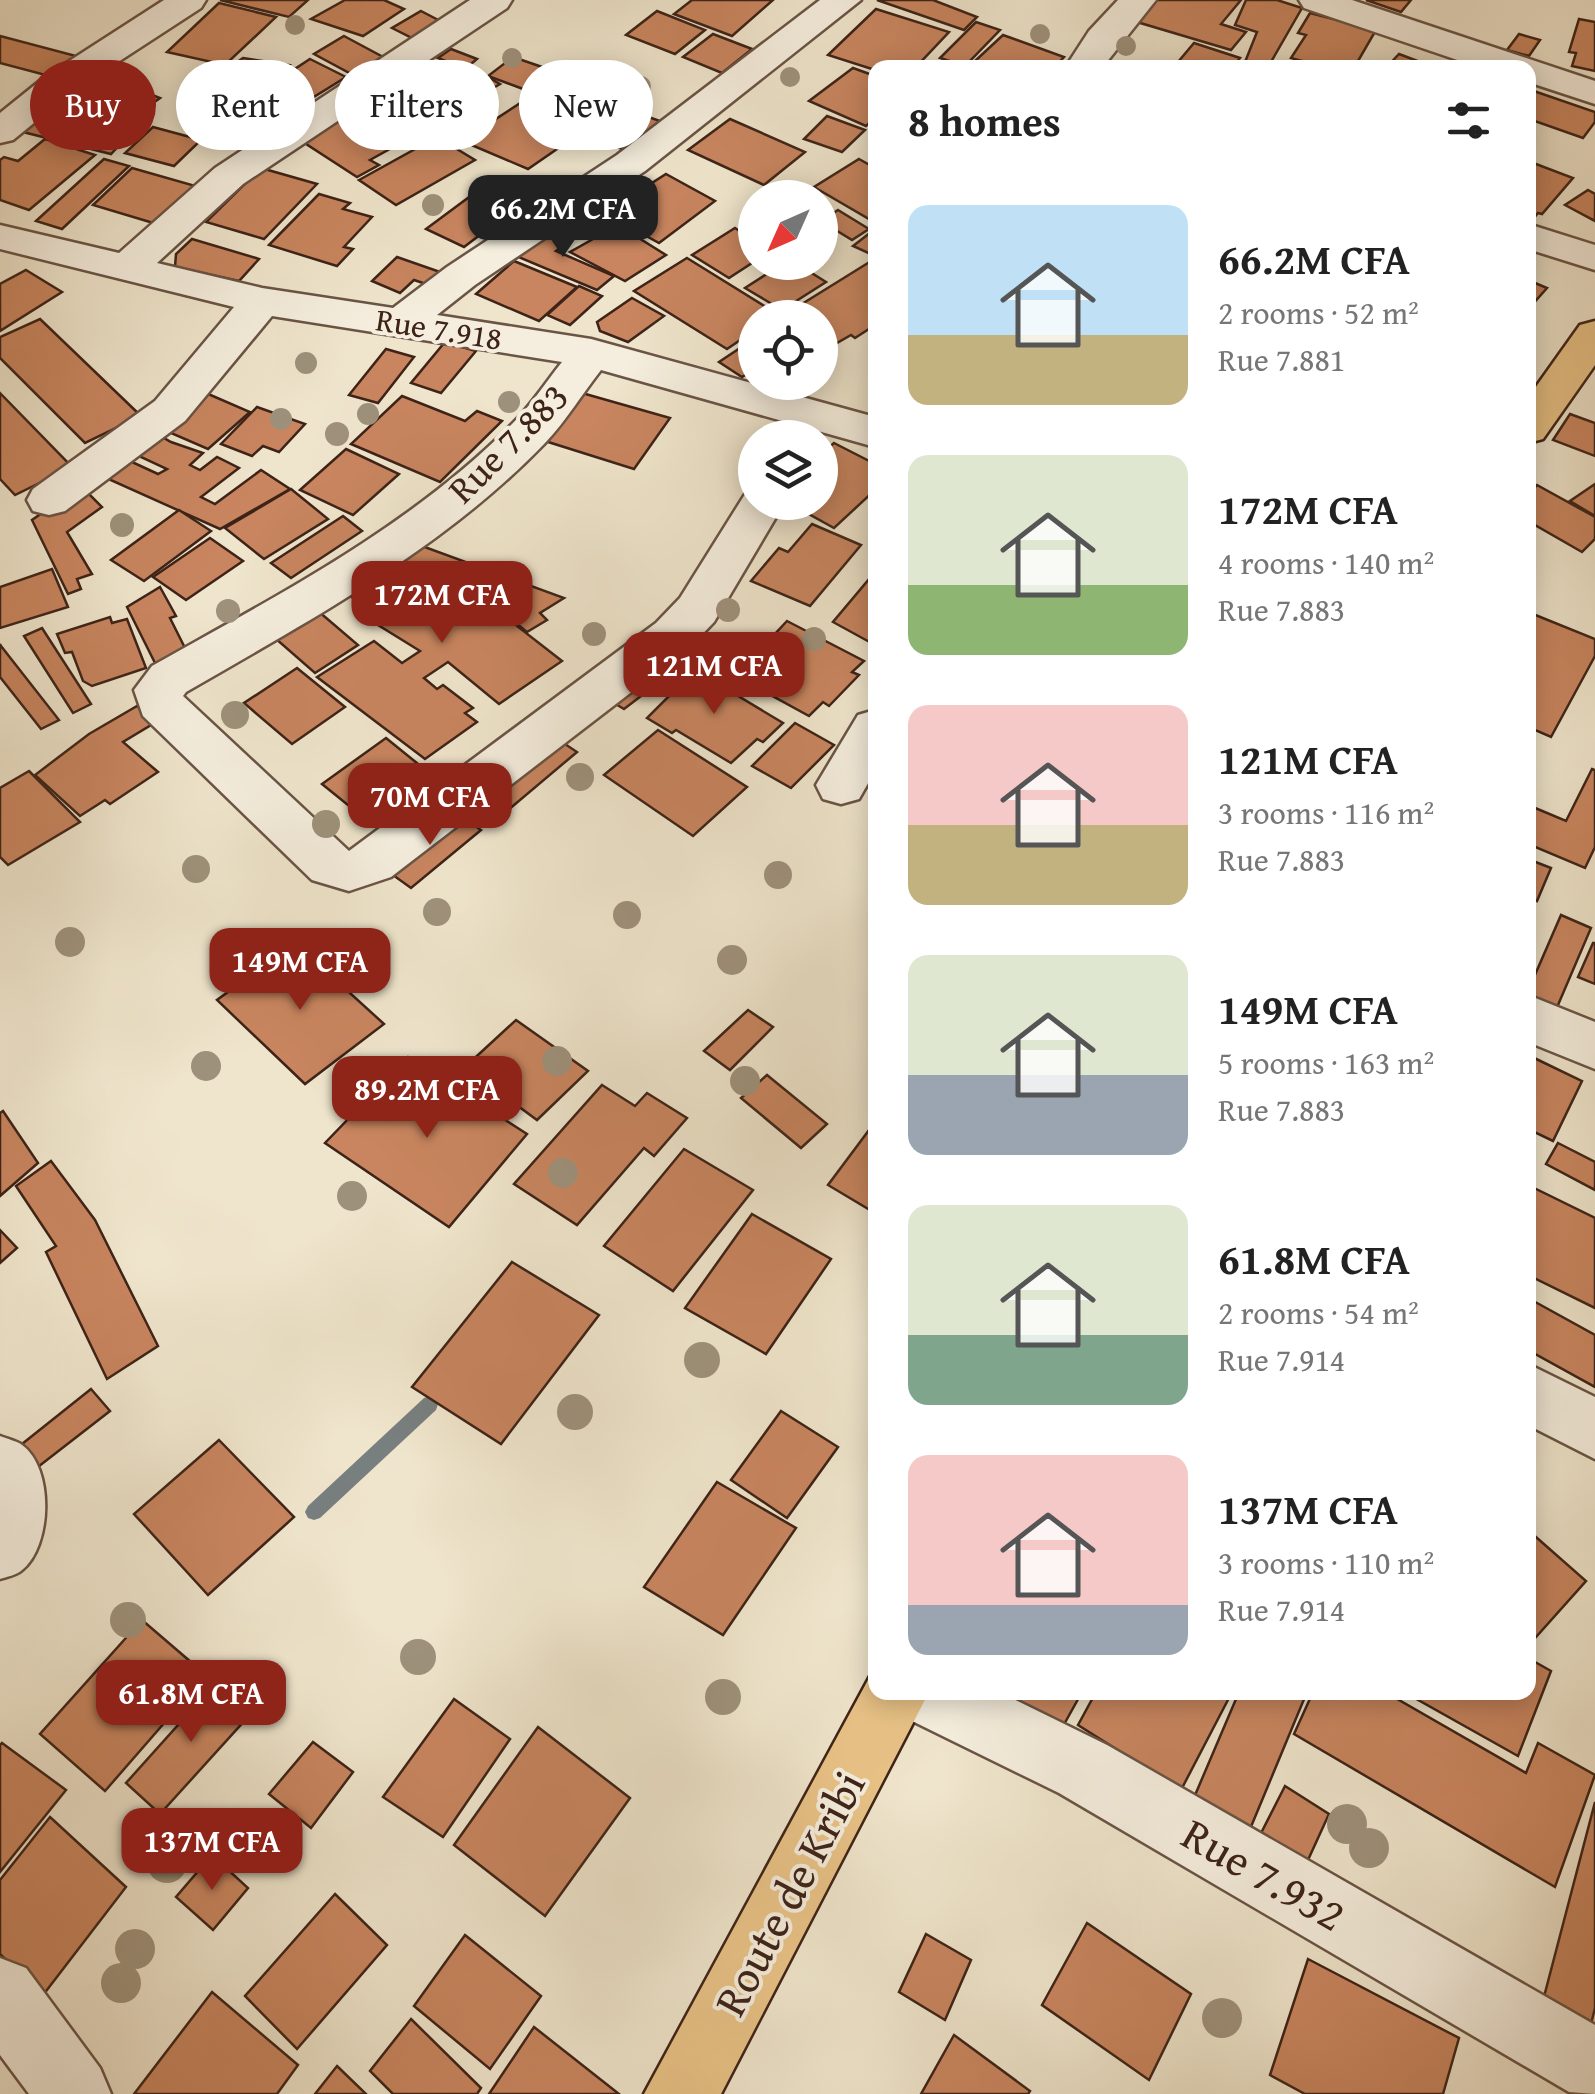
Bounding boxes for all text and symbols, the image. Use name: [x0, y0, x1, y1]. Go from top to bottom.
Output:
chip: Buy: [30, 60, 156, 150]
chip: Rent: [176, 60, 315, 150]
chip: Filters: [335, 60, 499, 150]
chip: New: [519, 60, 653, 150]
text: 8 homes: [908, 90, 1061, 151]
icon: filters: [1441, 93, 1496, 148]
pin: 66.2M CFA: [449, 175, 677, 260]
north arrow: [738, 180, 838, 280]
map controls: [738, 180, 838, 520]
text: 66.2M CFA: [490, 184, 636, 231]
text: 66.2M CFA: [1218, 228, 1410, 289]
icon: home: [988, 245, 1108, 365]
text: 2 rooms · 52 m²: [1218, 289, 1419, 336]
street label: Rue 7.918: [373, 295, 506, 362]
button: locate: [738, 300, 838, 400]
text: Rue 7.881: [1218, 336, 1345, 383]
street label: Rue 7.883: [434, 369, 580, 515]
button: layers: [738, 420, 838, 520]
text: 172M CFA: [1218, 478, 1398, 539]
icon: home: [988, 495, 1108, 615]
text: 4 rooms · 140 m²: [1218, 539, 1434, 586]
pin: 172M CFA: [339, 561, 545, 646]
text: 172M CFA: [373, 570, 511, 617]
text: Rue 7.883: [1218, 586, 1345, 633]
pin: 121M CFA: [611, 632, 817, 717]
text: 121M CFA: [645, 641, 783, 688]
text: 121M CFA: [1218, 728, 1398, 789]
icon: home: [988, 745, 1108, 865]
pin: 70M CFA: [338, 763, 522, 848]
text: 70M CFA: [370, 772, 490, 819]
text: 3 rooms · 116 m²: [1218, 789, 1434, 836]
text: Rue 7.883: [1218, 836, 1345, 883]
pin: 149M CFA: [197, 928, 403, 1013]
text: 149M CFA: [231, 937, 369, 984]
text: 149M CFA: [1218, 978, 1398, 1039]
icon: home: [988, 995, 1108, 1115]
text: 5 rooms · 163 m²: [1218, 1039, 1434, 1086]
pin: 89.2M CFA: [313, 1056, 541, 1141]
text: 89.2M CFA: [354, 1065, 500, 1112]
text: Rue 7.883: [1218, 1086, 1345, 1133]
text: 61.8M CFA: [1218, 1228, 1410, 1289]
icon: home: [988, 1245, 1108, 1365]
text: 2 rooms · 54 m²: [1218, 1289, 1419, 1336]
text: Rue 7.914: [1218, 1336, 1345, 1383]
text: 137M CFA: [1218, 1478, 1398, 1539]
icon: home: [988, 1495, 1108, 1615]
text: 3 rooms · 110 m²: [1218, 1539, 1434, 1586]
text: Rue 7.914: [1218, 1586, 1345, 1633]
pin: 61.8M CFA: [77, 1660, 305, 1745]
text: 61.8M CFA: [118, 1669, 264, 1716]
street label: Route de Kribi: [697, 1759, 880, 2027]
street label: Rue 7.932: [1171, 1801, 1358, 1946]
pin: 137M CFA: [109, 1808, 315, 1893]
text: 137M CFA: [143, 1817, 281, 1864]

